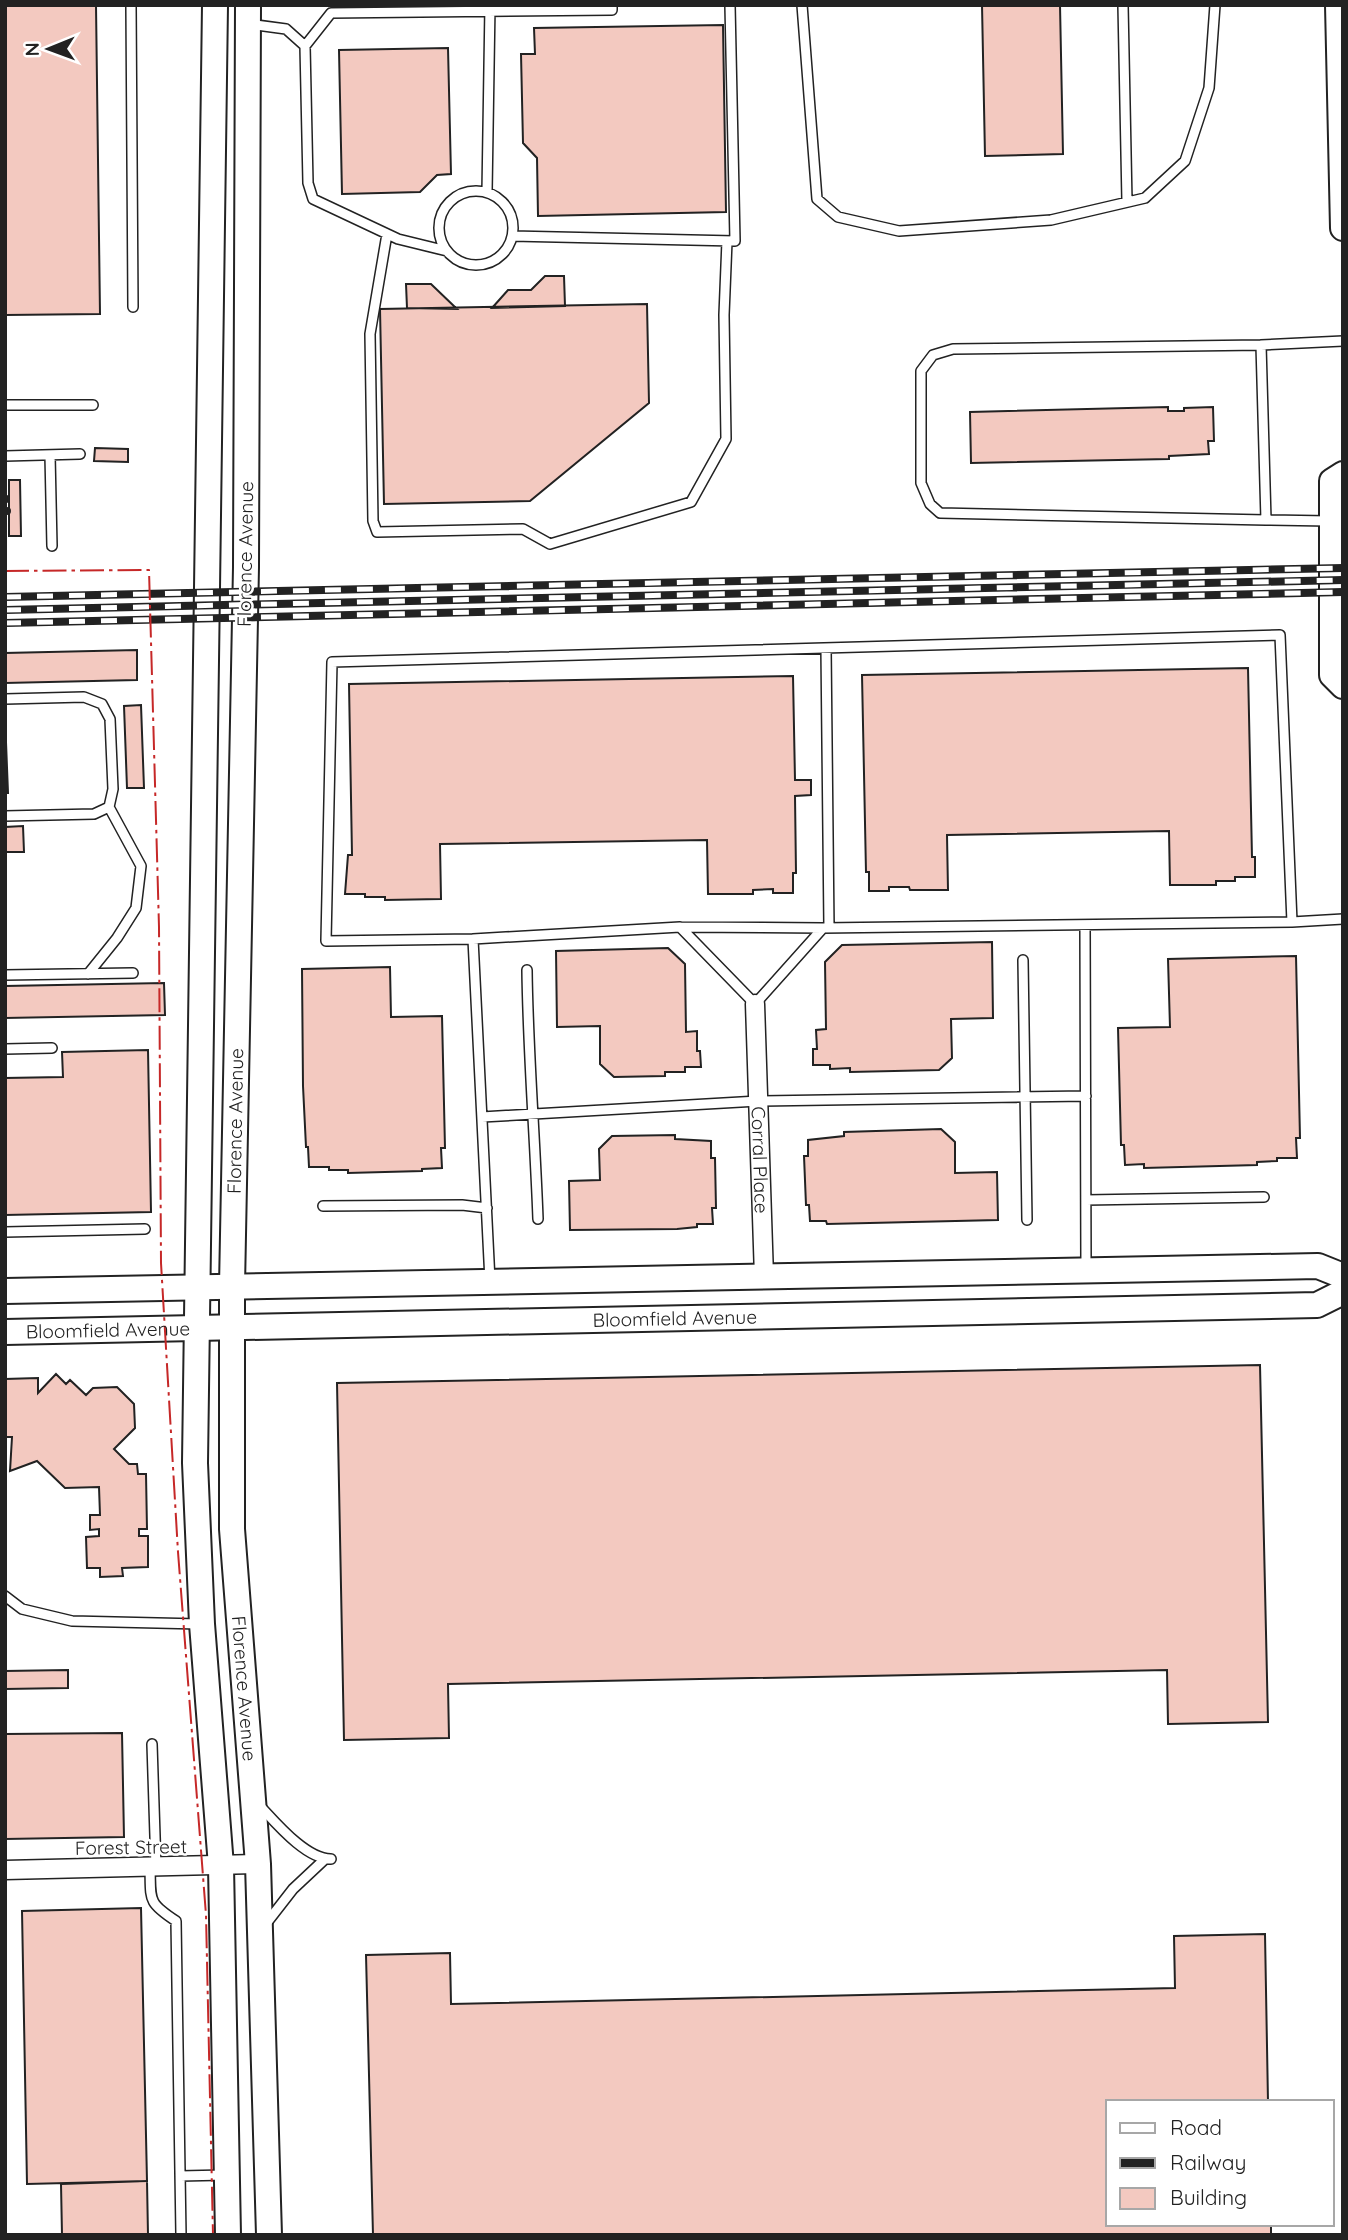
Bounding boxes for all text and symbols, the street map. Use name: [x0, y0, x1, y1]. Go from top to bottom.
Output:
north arrow: [14, 14, 84, 84]
text: N: [20, 42, 44, 56]
street label: Florence Avenue: [232, 481, 258, 627]
street label: Florence Avenue: [222, 1048, 248, 1194]
street label: Corral Place: [746, 1106, 774, 1214]
street label: Bloomfield Avenue: [592, 1305, 757, 1332]
street label: Bloomfield Avenue: [26, 1316, 190, 1344]
street label: Florence Avenue: [227, 1615, 262, 1762]
street label: Forest Street: [75, 1834, 187, 1860]
legend: [1106, 2100, 1334, 2226]
text: Road: [1170, 2114, 1222, 2140]
text: Railway: [1170, 2149, 1246, 2175]
text: Building: [1170, 2184, 1247, 2210]

